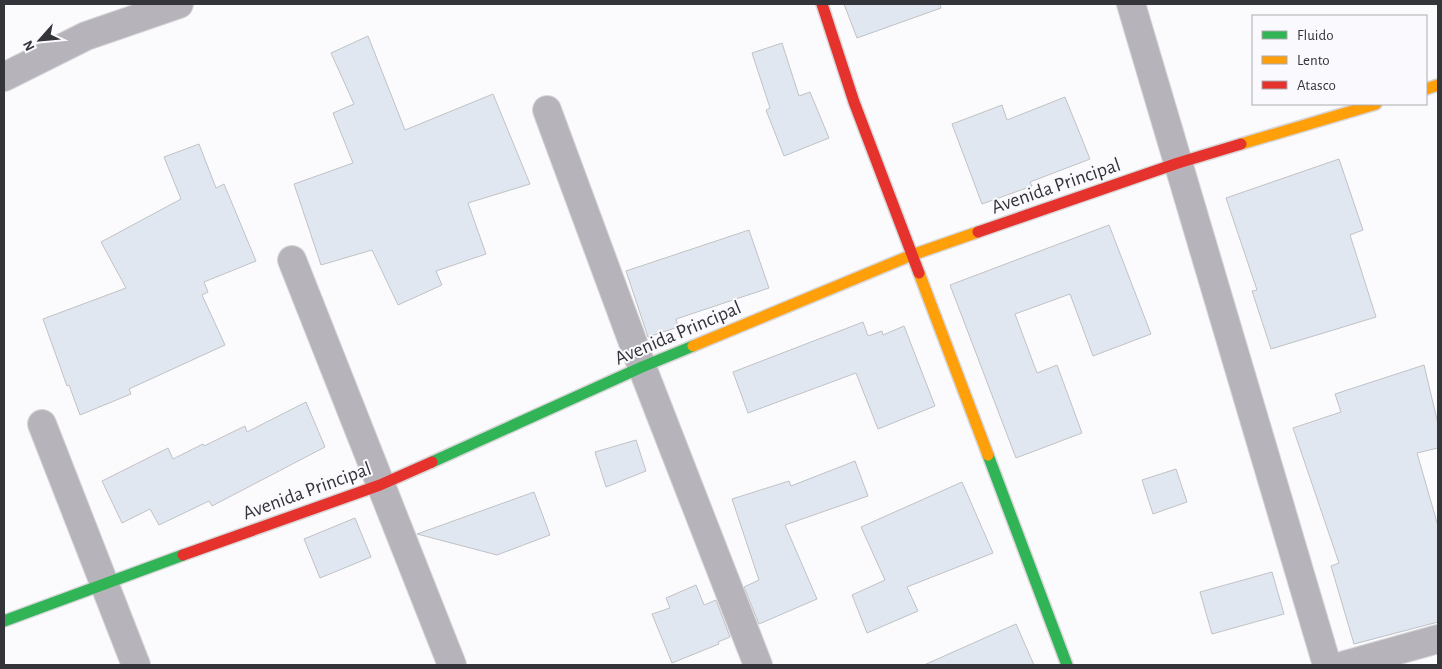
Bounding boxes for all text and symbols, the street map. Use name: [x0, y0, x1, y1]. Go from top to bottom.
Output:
north arrow: [15, 15, 65, 65]
legend: [1252, 15, 1427, 105]
text: Fluido: [1297, 28, 1334, 43]
text: N: [21, 38, 38, 53]
text: Lento: [1297, 53, 1330, 68]
text: Atasco: [1297, 78, 1336, 93]
street label: Avenida Principal: [989, 155, 1123, 217]
street label: Avenida Principal: [612, 297, 744, 369]
street label: Avenida Principal: [240, 458, 374, 524]

